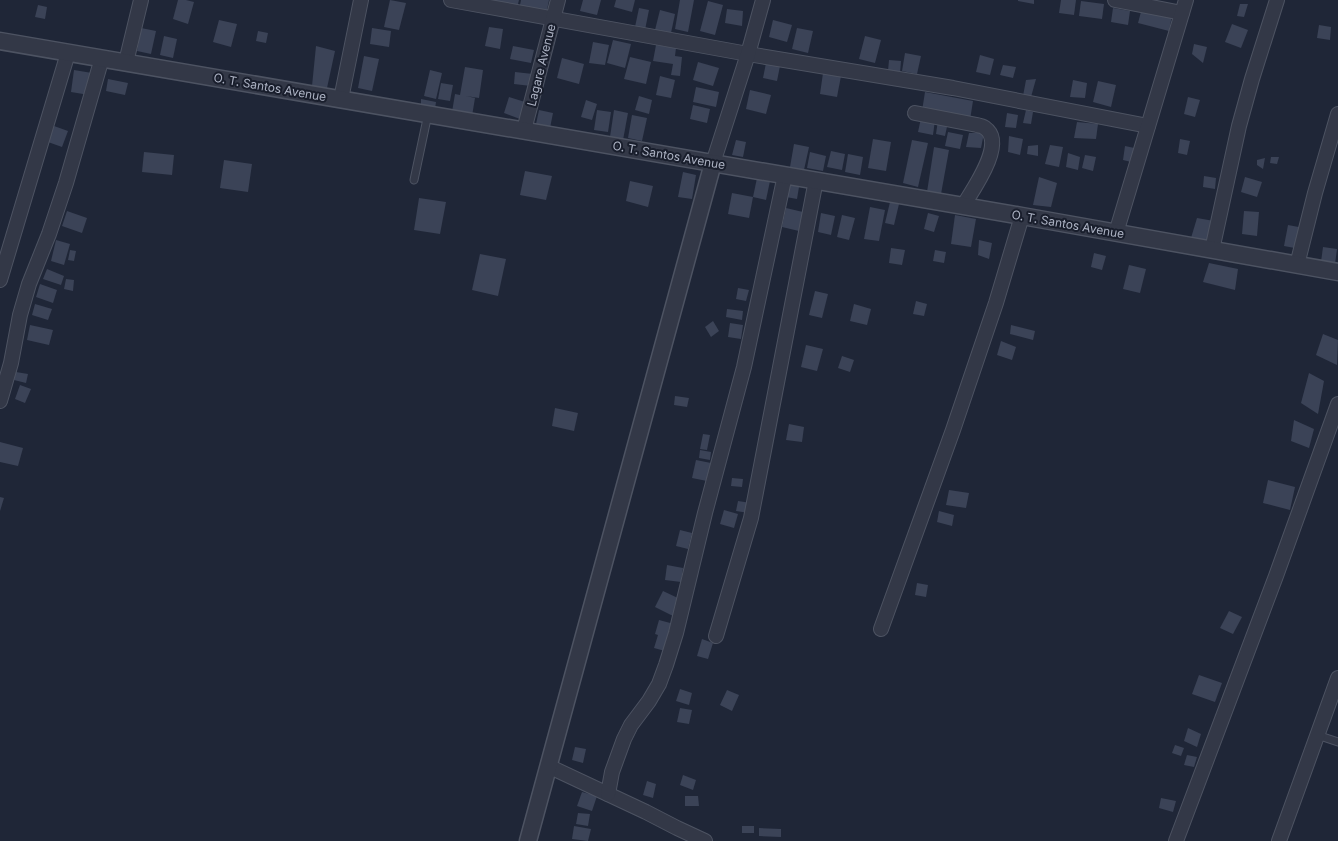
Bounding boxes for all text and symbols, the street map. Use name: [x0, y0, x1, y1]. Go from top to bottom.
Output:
street label: Lagare Avenue: [524, 22, 558, 108]
street label: O. T. Santos Avenue: [213, 70, 327, 104]
street label: O. T. Santos Avenue: [612, 138, 726, 172]
street label: O. T. Santos Avenue: [1011, 207, 1125, 241]

